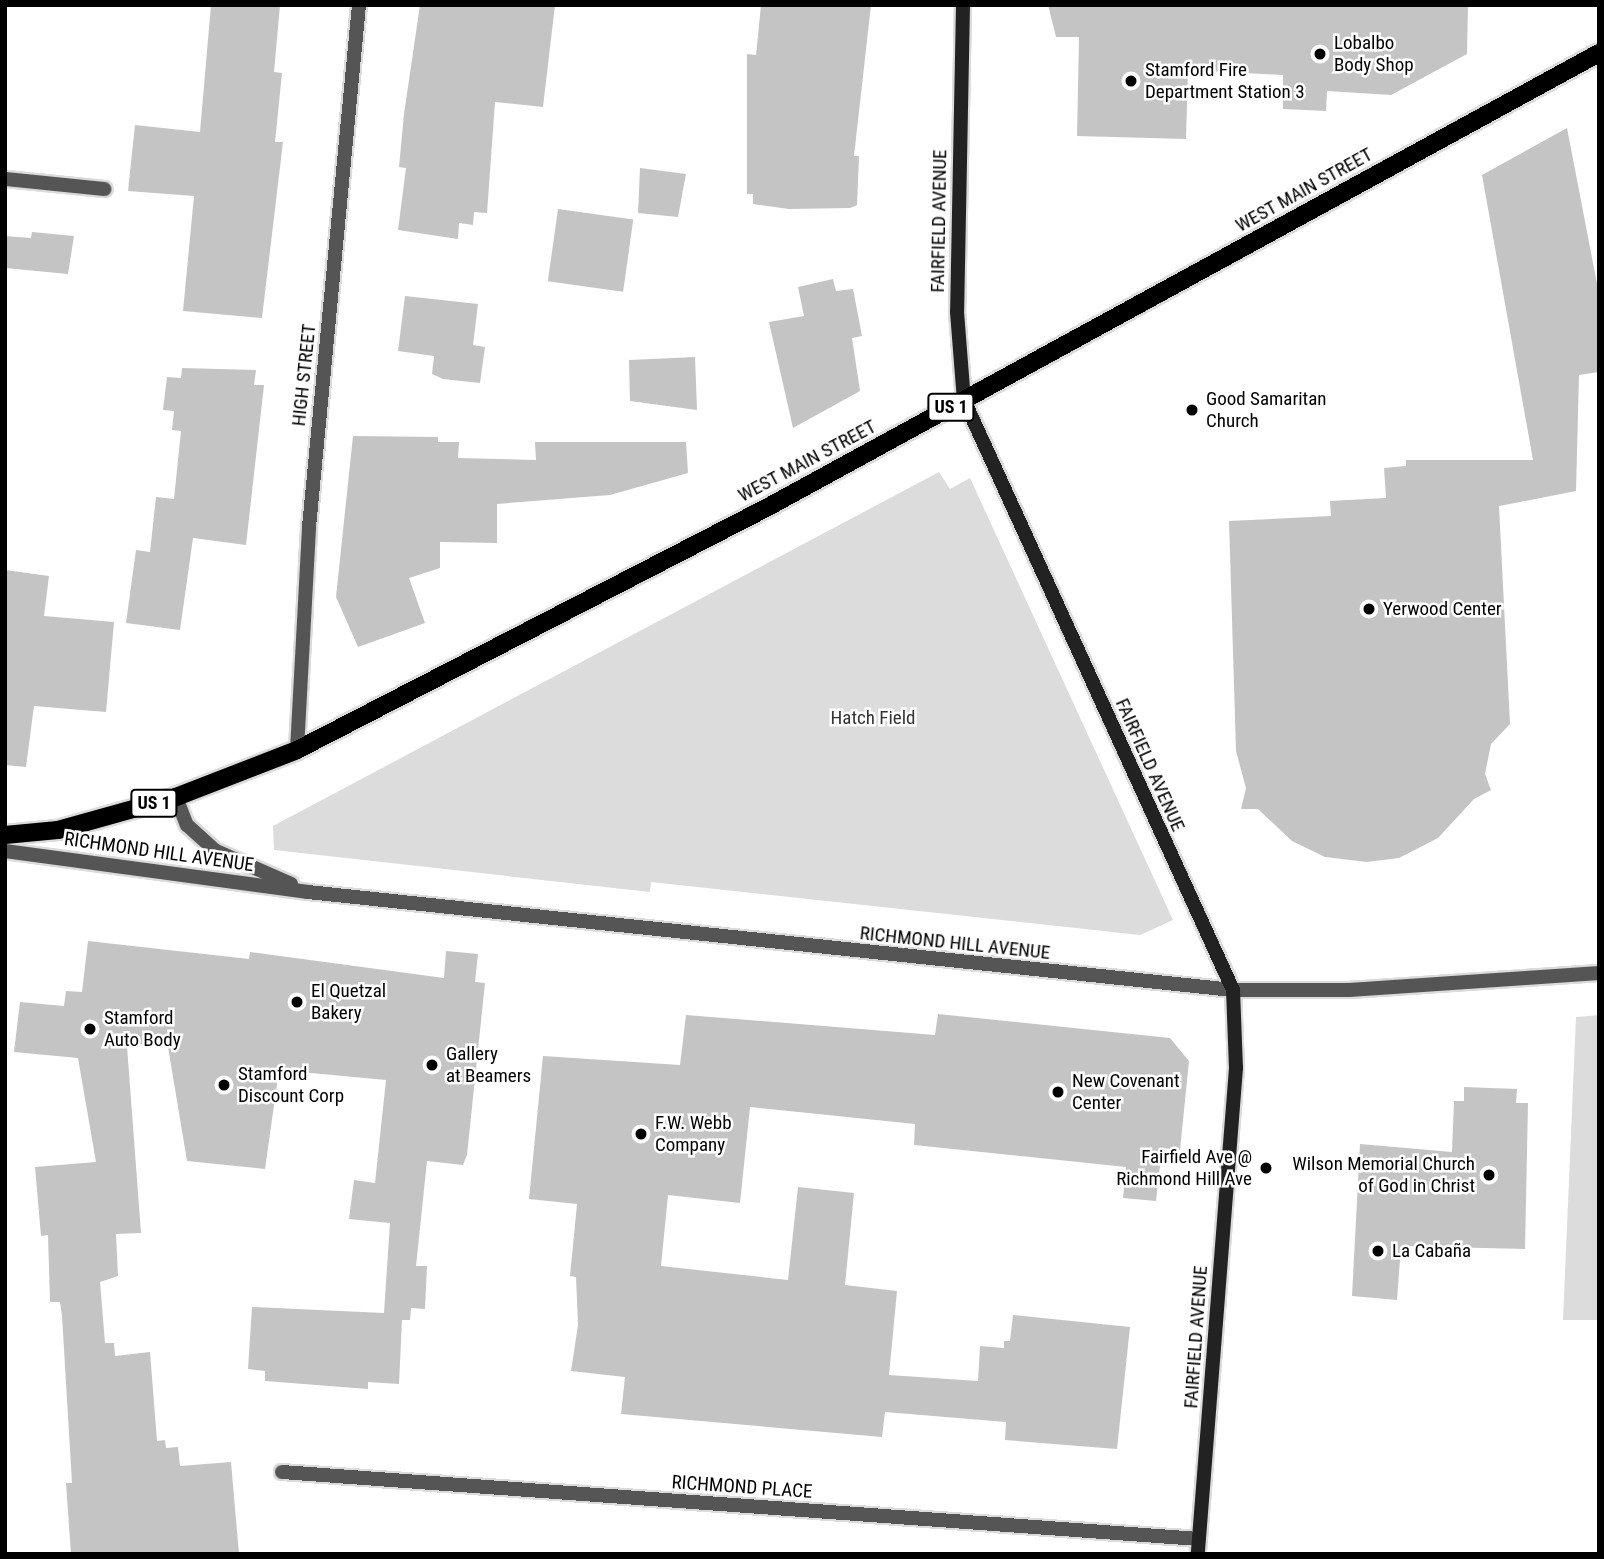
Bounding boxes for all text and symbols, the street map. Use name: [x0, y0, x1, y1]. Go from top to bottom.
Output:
place label: Lobalbo Body Shop: [1334, 32, 1414, 76]
marker: Lobalbo Body Shop: [1312, 46, 1328, 62]
place label: Stamford Fire Department Station 3: [1145, 59, 1305, 103]
marker: Stamford Fire Department Station 3: [1123, 73, 1139, 89]
street label: WEST MAIN STREET: [1231, 143, 1377, 237]
street label: FAIRFIELD AVENUE: [926, 149, 952, 293]
street label: HIGH STREET: [287, 323, 321, 427]
place label: Good Samaritan Church: [1206, 388, 1327, 432]
road number: US 1: [926, 393, 976, 422]
marker: Good Samaritan Church: [1184, 402, 1200, 418]
street label: WEST MAIN STREET: [734, 415, 880, 507]
place label: Yerwood Center: [1383, 598, 1502, 620]
marker: Yerwood Center: [1361, 601, 1377, 617]
street label: FAIRFIELD AVENUE: [1110, 695, 1190, 835]
park label: Hatch Field: [830, 707, 916, 729]
road number: US 1: [130, 788, 178, 818]
street label: RICHMOND HILL AVENUE: [63, 827, 255, 877]
street label: RICHMOND HILL AVENUE: [859, 922, 1051, 964]
place label: El Quetzal Bakery: [311, 980, 386, 1024]
marker: El Quetzal Bakery: [289, 994, 305, 1010]
place label: Stamford Auto Body: [104, 1007, 181, 1051]
marker: Stamford Auto Body: [82, 1021, 98, 1037]
place label: Gallery at Beamers: [446, 1043, 531, 1087]
marker: Gallery at Beamers: [424, 1057, 440, 1073]
place label: Stamford Discount Corp: [238, 1063, 344, 1107]
place label: New Covenant Center: [1072, 1070, 1180, 1114]
marker: Stamford Discount Corp: [216, 1077, 232, 1093]
marker: New Covenant Center: [1050, 1084, 1066, 1100]
place label: F.W. Webb Company: [655, 1112, 732, 1156]
marker: F.W. Webb Company: [633, 1126, 649, 1142]
place label: Fairfield Ave @ Richmond Hill Ave: [1116, 1146, 1252, 1190]
place label: Wilson Memorial Church of God in Christ: [1292, 1153, 1475, 1197]
marker: Fairfield Ave @ Richmond Hill Ave: [1258, 1160, 1274, 1176]
marker: Wilson Memorial Church of God in Christ: [1481, 1167, 1497, 1183]
place label: La Cabaña: [1392, 1240, 1471, 1262]
marker: La Cabaña: [1370, 1243, 1386, 1259]
street label: FAIRFIELD AVENUE: [1180, 1265, 1212, 1409]
street label: RICHMOND PLACE: [671, 1471, 813, 1503]

